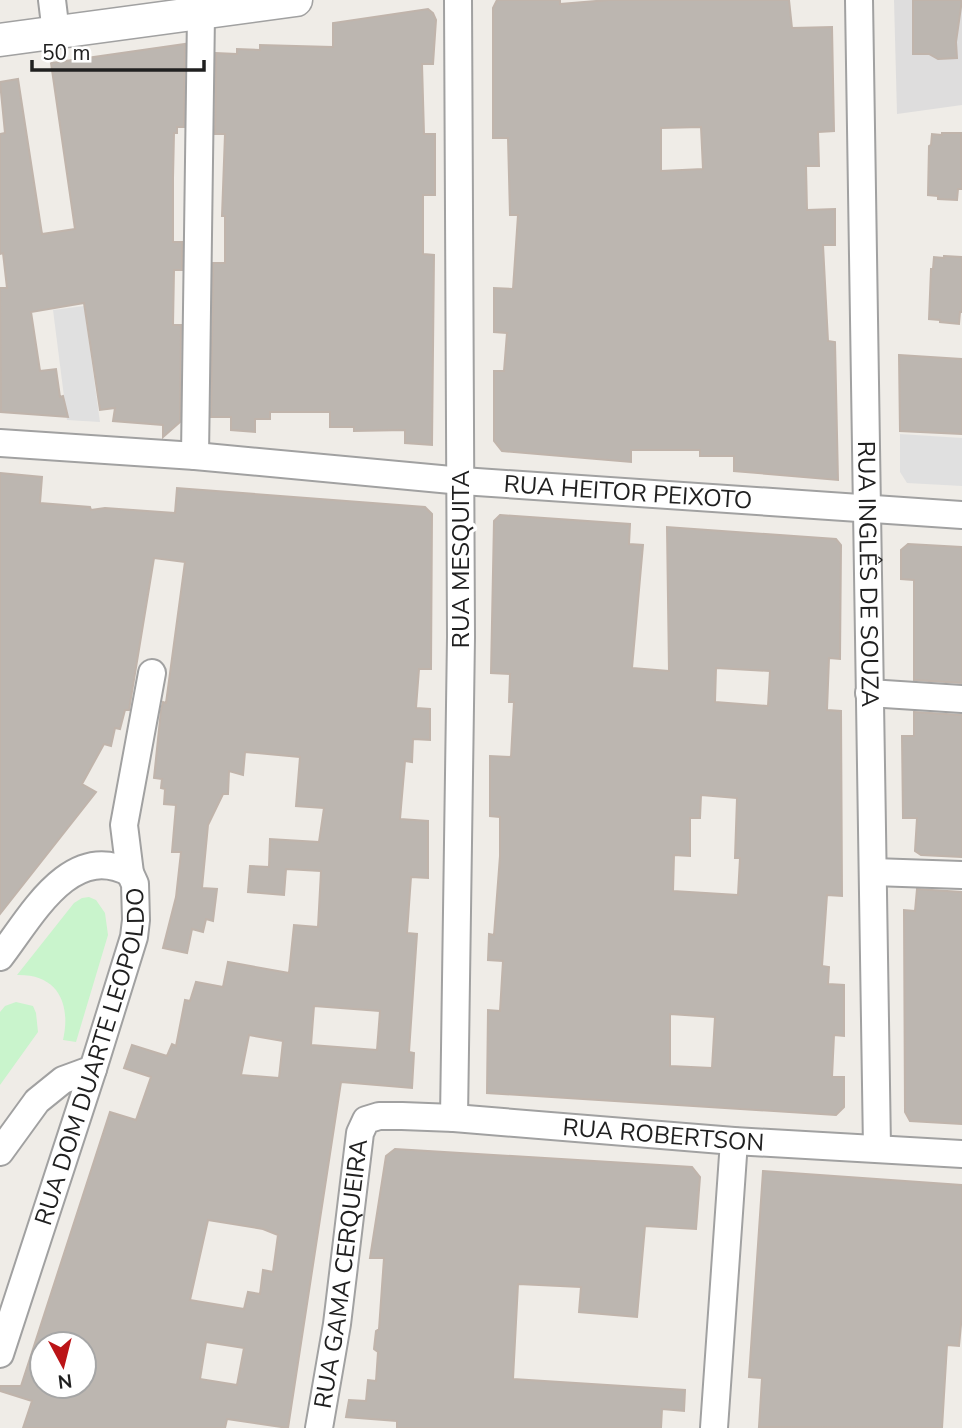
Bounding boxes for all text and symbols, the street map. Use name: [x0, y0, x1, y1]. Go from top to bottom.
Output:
scale bar: [32, 28, 203, 72]
text: 50 m: [42, 39, 91, 67]
street label: RUA INGLÊS DE SOUZA: [850, 441, 886, 708]
street label: RUA HEITOR PEIXOTO: [503, 468, 753, 517]
street label: RUA MESQUITA: [445, 469, 477, 648]
street label: RUA DOM DUARTE LEOPOLDO: [27, 887, 152, 1229]
street label: RUA ROBERTSON: [561, 1111, 765, 1159]
street label: RUA GAMA CERQUEIRA: [307, 1137, 375, 1411]
north arrow: [28, 1330, 98, 1400]
text: N: [56, 1367, 74, 1395]

